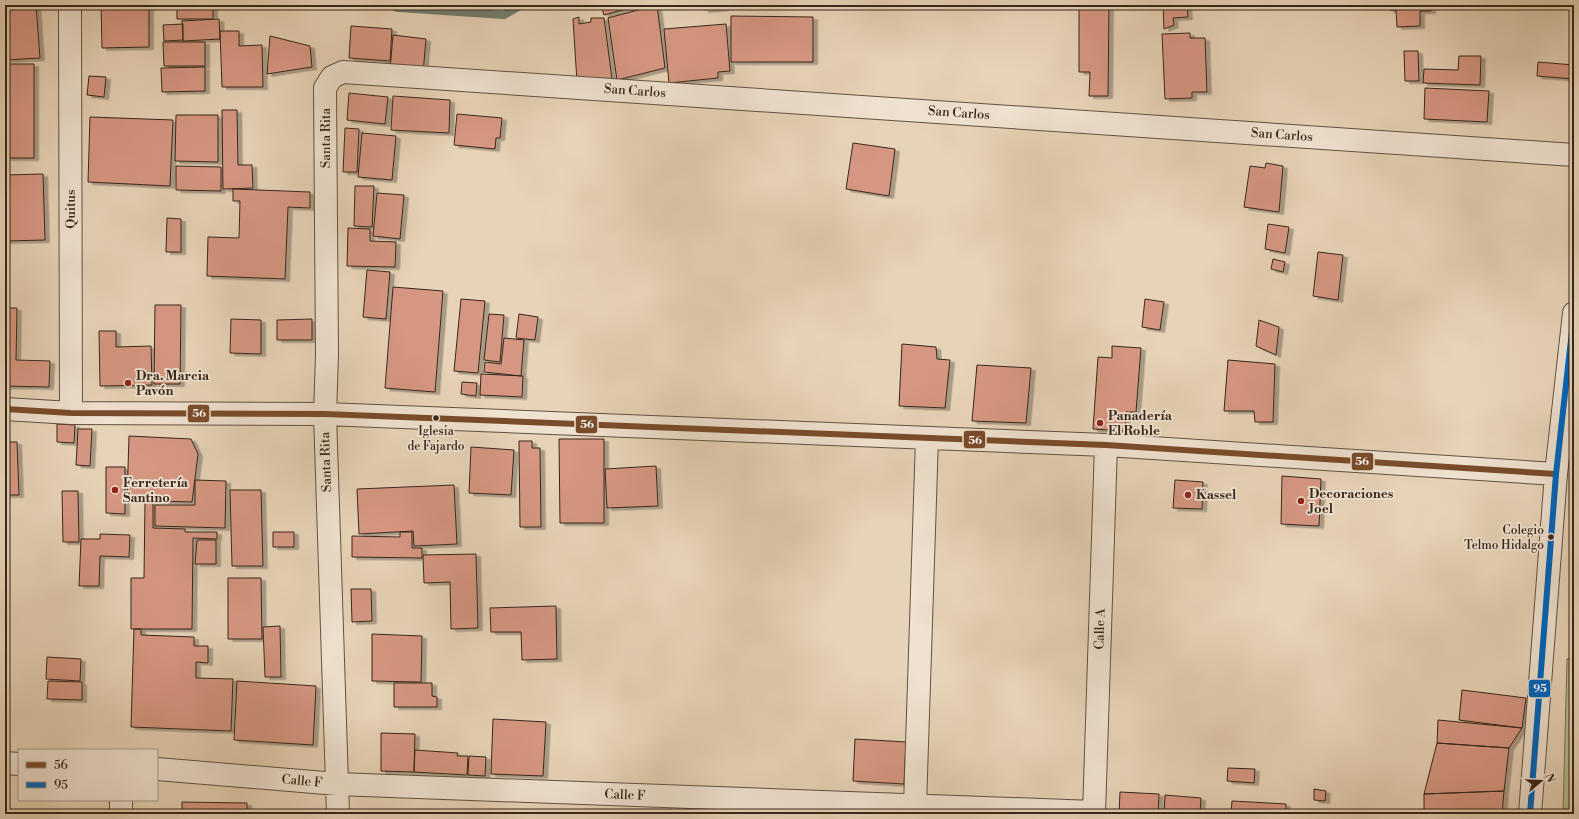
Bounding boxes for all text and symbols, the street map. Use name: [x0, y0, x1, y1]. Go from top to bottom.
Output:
street label: San Carlos: [603, 81, 667, 101]
street label: San Carlos: [927, 103, 991, 123]
street label: Santa Rita: [318, 107, 334, 168]
street label: San Carlos: [1250, 125, 1314, 145]
street label: Quitus: [63, 189, 79, 229]
place label: Dra. Marcia Pavón: [136, 368, 210, 399]
marker: Dra. Marcia Pavón: [123, 378, 133, 388]
line badge: 56: [187, 404, 210, 423]
text: 56: [192, 407, 206, 421]
place label: Panadería El Roble: [1108, 408, 1173, 439]
marker: Iglesia de Fajardo: [431, 413, 441, 423]
line badge: 56: [575, 415, 598, 434]
text: 56: [580, 418, 594, 432]
marker: Panadería El Roble: [1095, 418, 1105, 428]
place label: Iglesia de Fajardo: [407, 424, 465, 454]
line badge: 56: [963, 430, 986, 449]
street label: Santa Rita: [317, 431, 335, 492]
text: 56: [968, 434, 982, 448]
line badge: 56: [1351, 452, 1374, 471]
text: 56: [1355, 455, 1369, 469]
place label: Ferretería Santino: [123, 475, 189, 506]
marker: Ferretería Santino: [110, 485, 120, 495]
place label: Decoraciones Joel: [1307, 486, 1394, 517]
place label: Kassel: [1196, 487, 1237, 503]
marker: Kassel: [1183, 490, 1193, 500]
marker: Decoraciones Joel: [1296, 496, 1306, 506]
place label: Colegio Telmo Hidalgo: [1464, 523, 1544, 553]
marker: Colegio Telmo Hidalgo: [1546, 532, 1556, 542]
street label: Calle A: [1091, 607, 1109, 650]
line badge: 95: [1528, 679, 1551, 698]
text: 95: [1533, 682, 1547, 696]
legend: [18, 749, 158, 801]
text: 56: [54, 758, 68, 773]
north arrow: [1521, 761, 1561, 801]
street label: Calle F: [281, 771, 324, 791]
text: N: [1541, 772, 1558, 785]
text: 95: [54, 778, 68, 793]
street label: Calle F: [604, 786, 646, 804]

